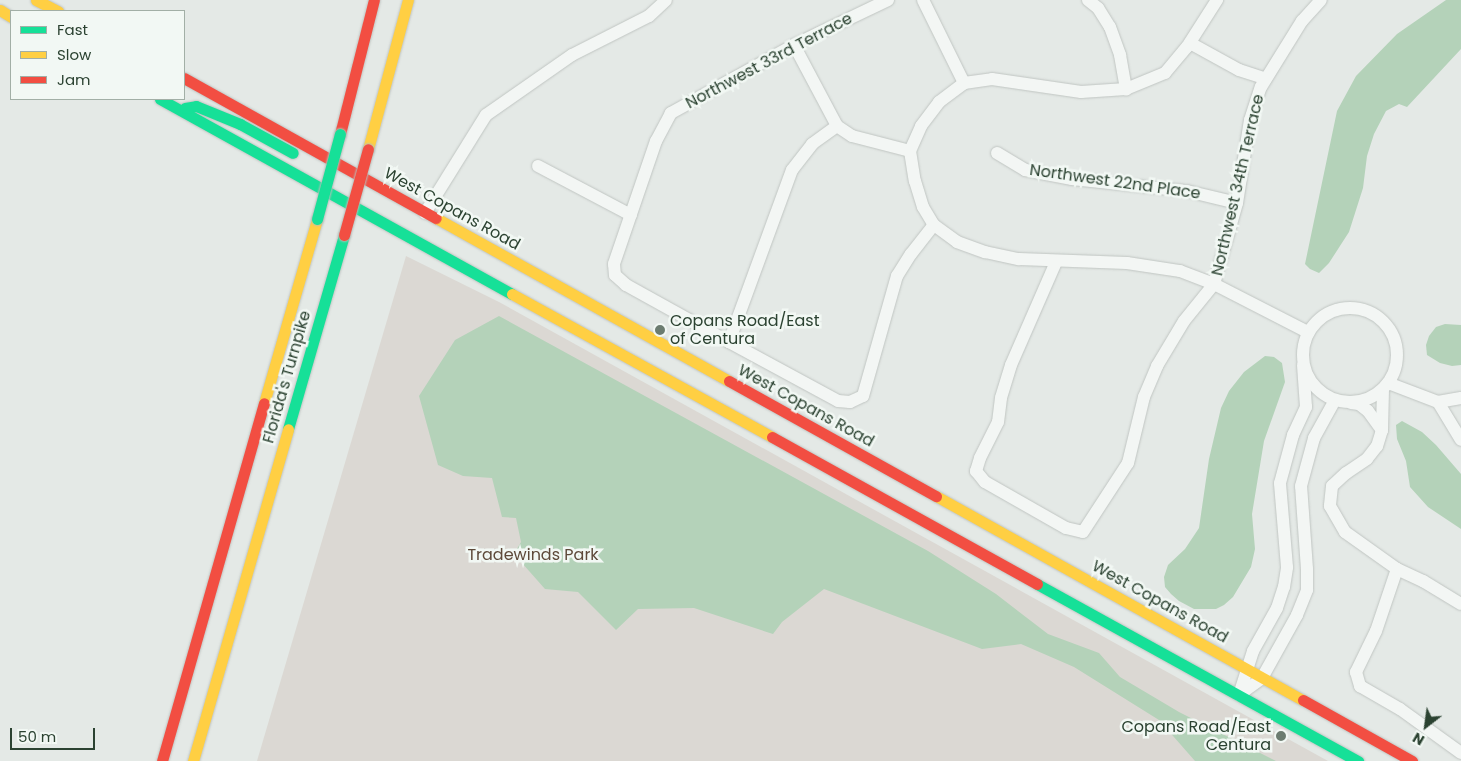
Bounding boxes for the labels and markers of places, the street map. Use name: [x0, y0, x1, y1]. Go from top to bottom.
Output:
place label: Copans Road/East of Centura: [670, 311, 820, 349]
marker: Copans Road/East of Centura: [654, 324, 666, 336]
place label: Copans Road/East Centura: [1121, 717, 1271, 755]
marker: Copans Road/East Centura: [1275, 730, 1287, 742]

